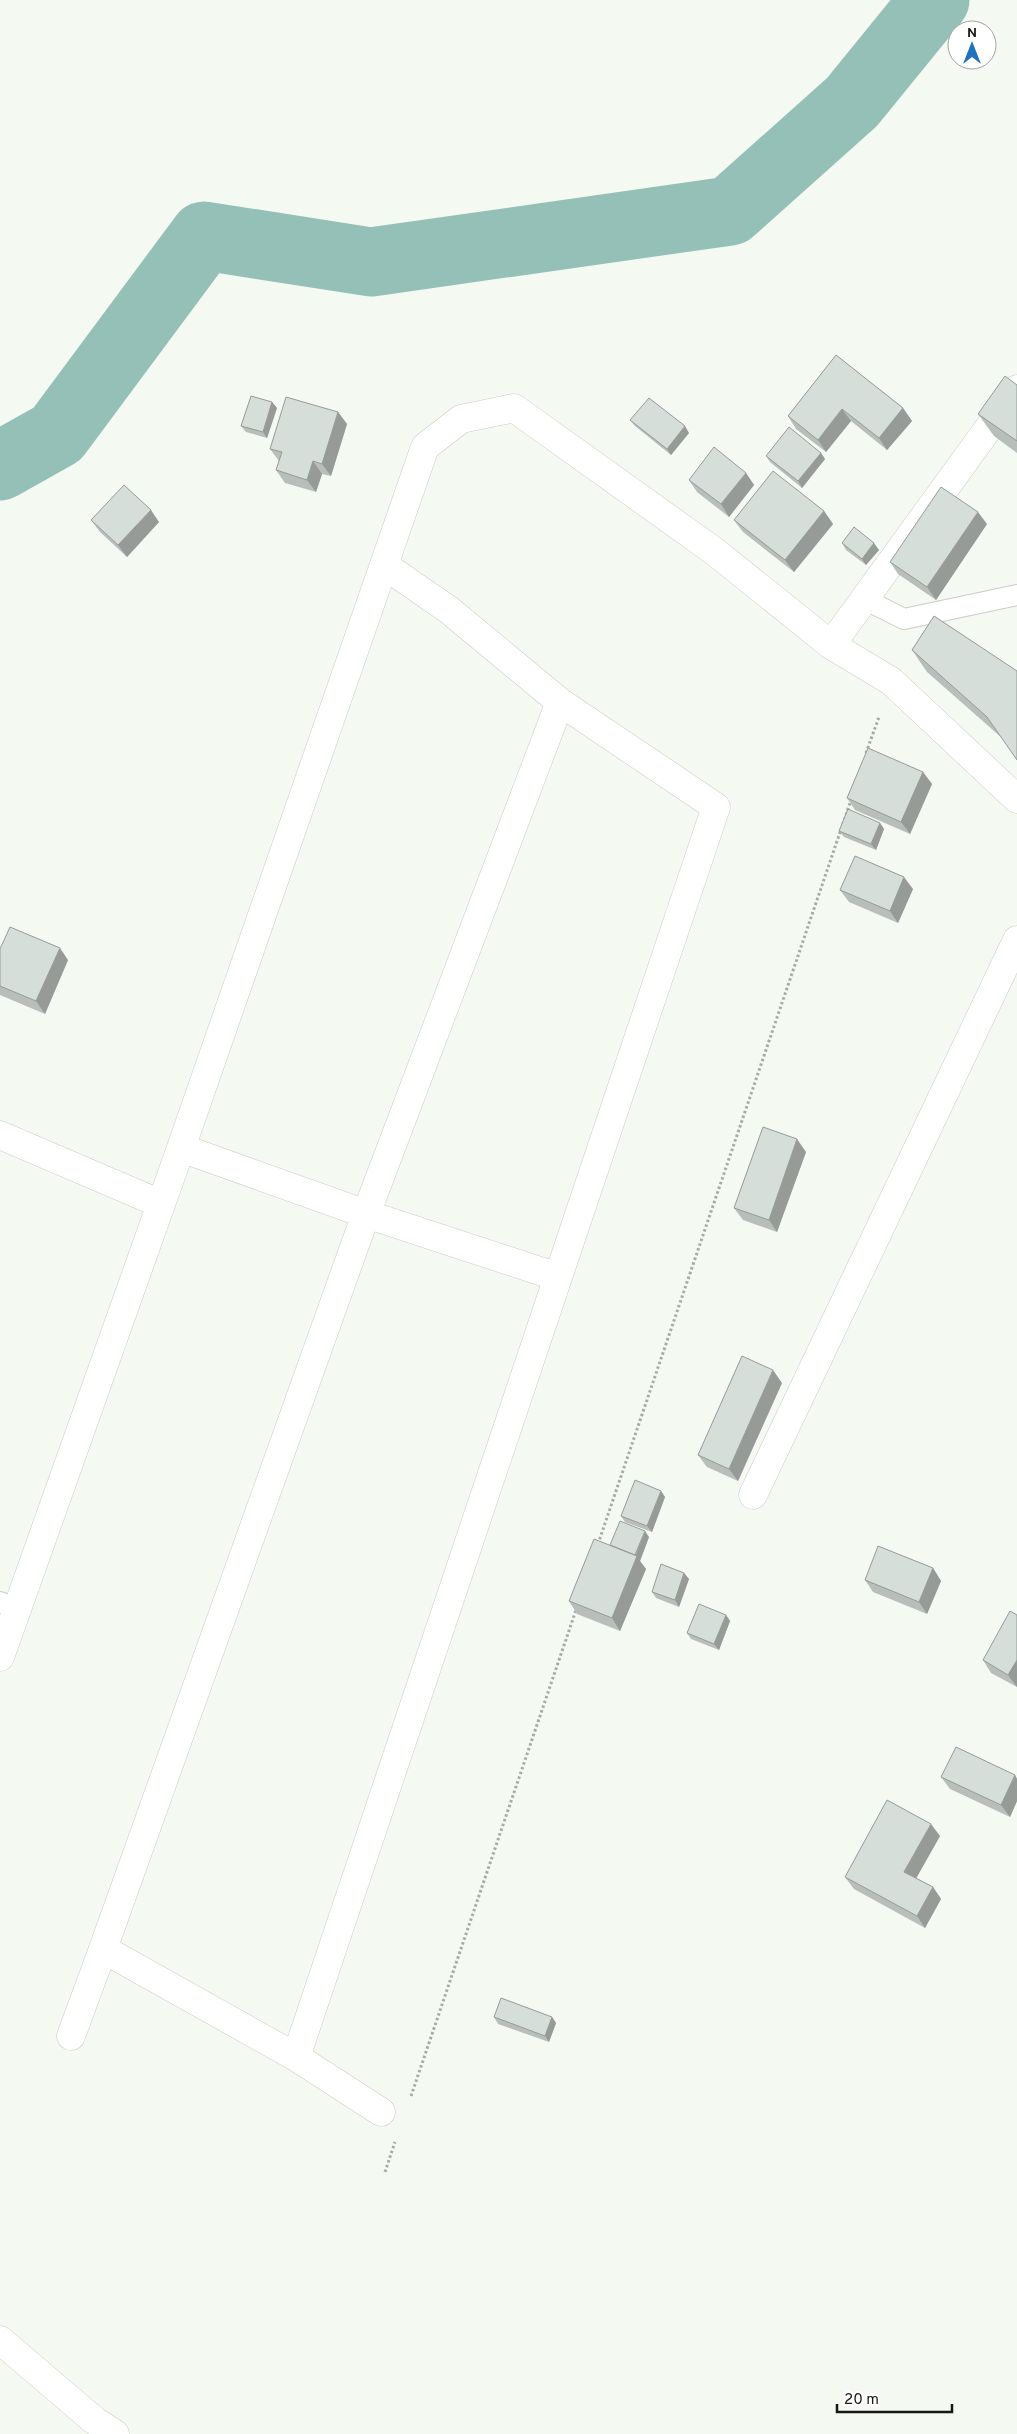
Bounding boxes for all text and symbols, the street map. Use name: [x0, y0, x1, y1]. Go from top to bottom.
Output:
north arrow: [947, 20, 997, 70]
text: N: [967, 25, 977, 42]
scale bar: [837, 2382, 952, 2414]
text: 20 m: [844, 2391, 879, 2410]

